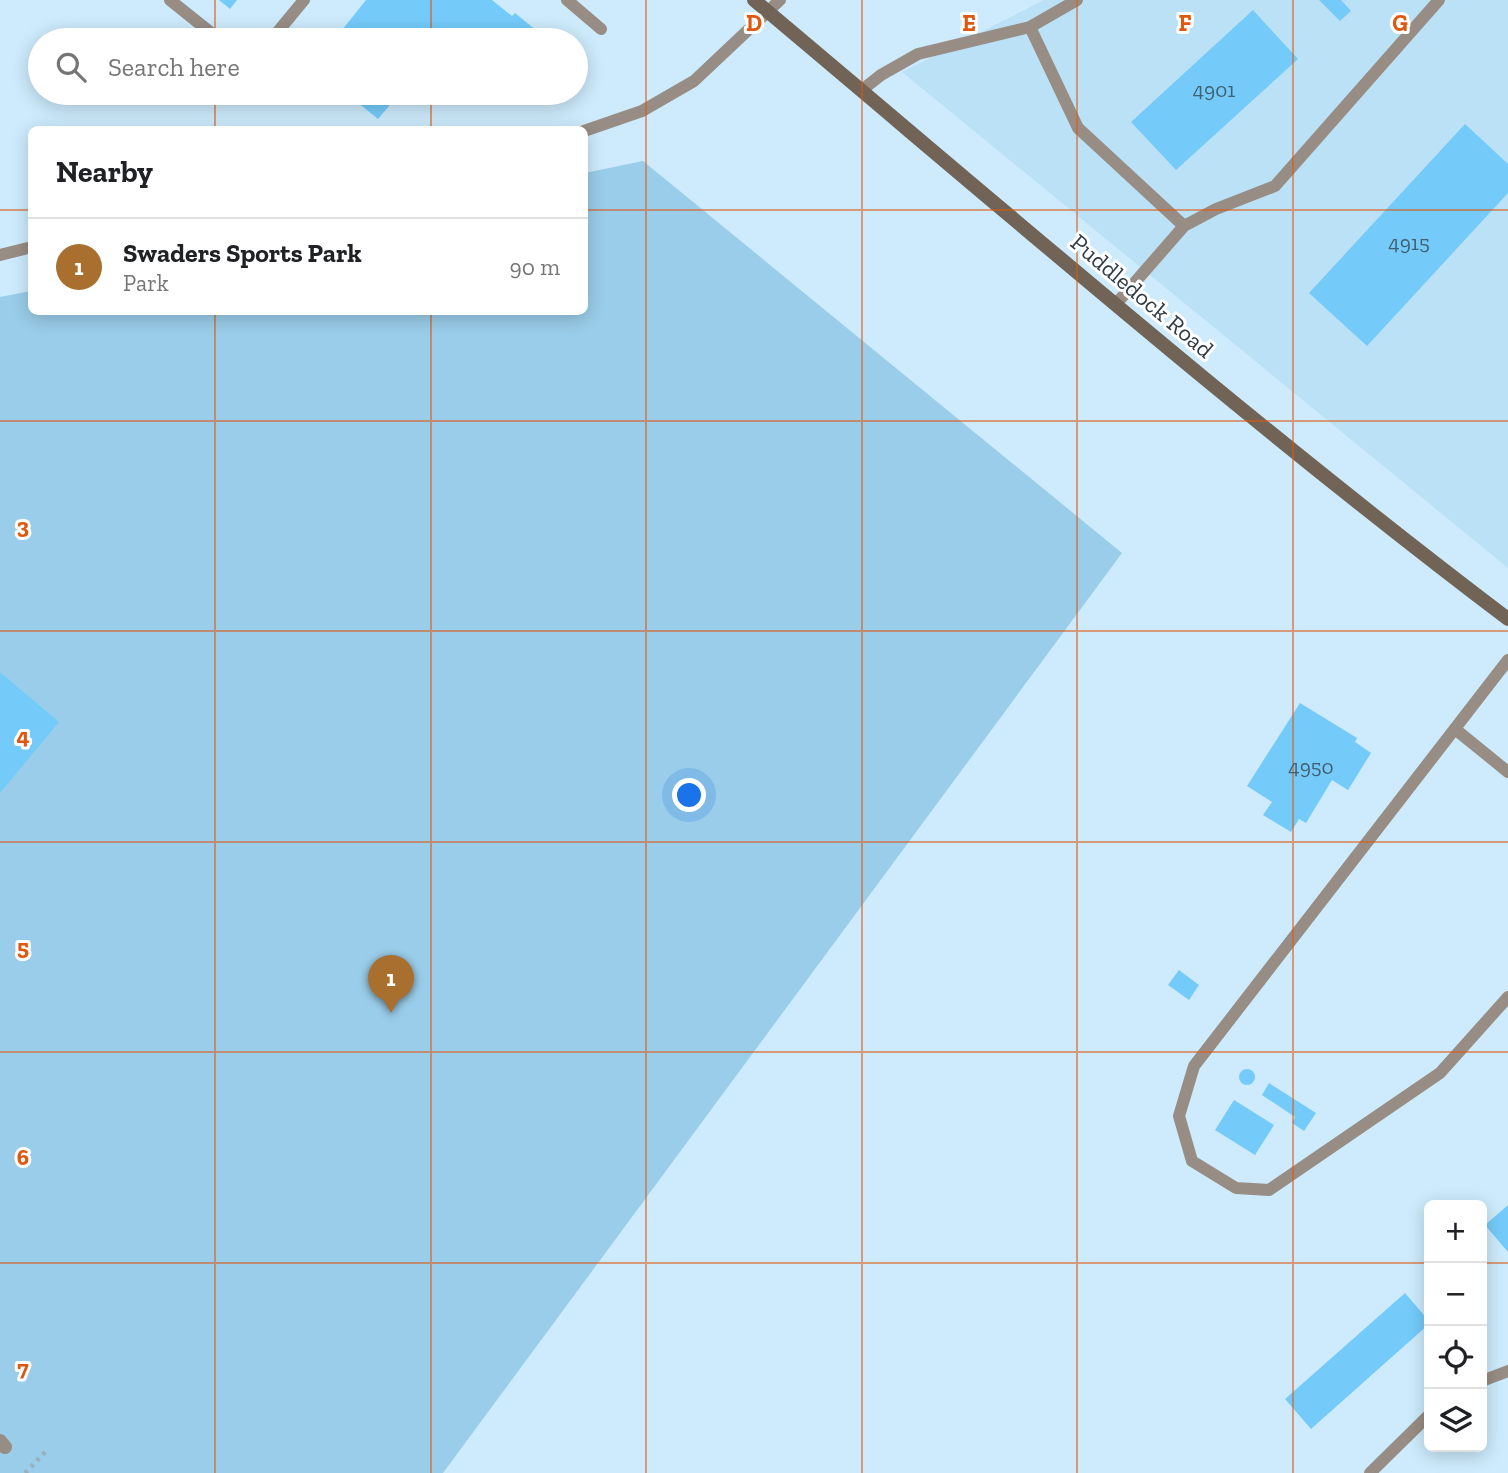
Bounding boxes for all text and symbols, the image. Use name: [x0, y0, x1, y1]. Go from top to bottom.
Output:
text: D: [746, 9, 762, 37]
text: E: [962, 9, 976, 37]
text: F: [1178, 9, 1192, 37]
text: G: [1392, 9, 1408, 37]
search box: [28, 28, 588, 105]
icon: search: [52, 48, 90, 86]
text: Search here: [108, 51, 240, 83]
house number: 4901: [1193, 77, 1235, 102]
text: Nearby: [56, 154, 153, 190]
street label: Puddledock Road: [1065, 228, 1220, 364]
house number: 4915: [1388, 230, 1430, 255]
text: Swaders Sports Park: [123, 237, 362, 269]
text: 1: [74, 253, 84, 281]
text: 90 m: [509, 253, 560, 281]
text: Park: [123, 269, 169, 297]
text: 3: [17, 512, 29, 540]
text: 4: [16, 722, 30, 750]
house number: 4950: [1288, 754, 1334, 779]
your location: [672, 778, 706, 812]
text: 5: [17, 933, 29, 961]
pin: 1: [368, 955, 414, 1013]
text: 6: [17, 1143, 29, 1171]
map controls: [1424, 1200, 1487, 1452]
button: +: [1424, 1200, 1487, 1263]
button: −: [1424, 1263, 1487, 1326]
button: locate: [1424, 1326, 1487, 1389]
text: 7: [17, 1354, 29, 1382]
button: layers: [1424, 1389, 1487, 1452]

